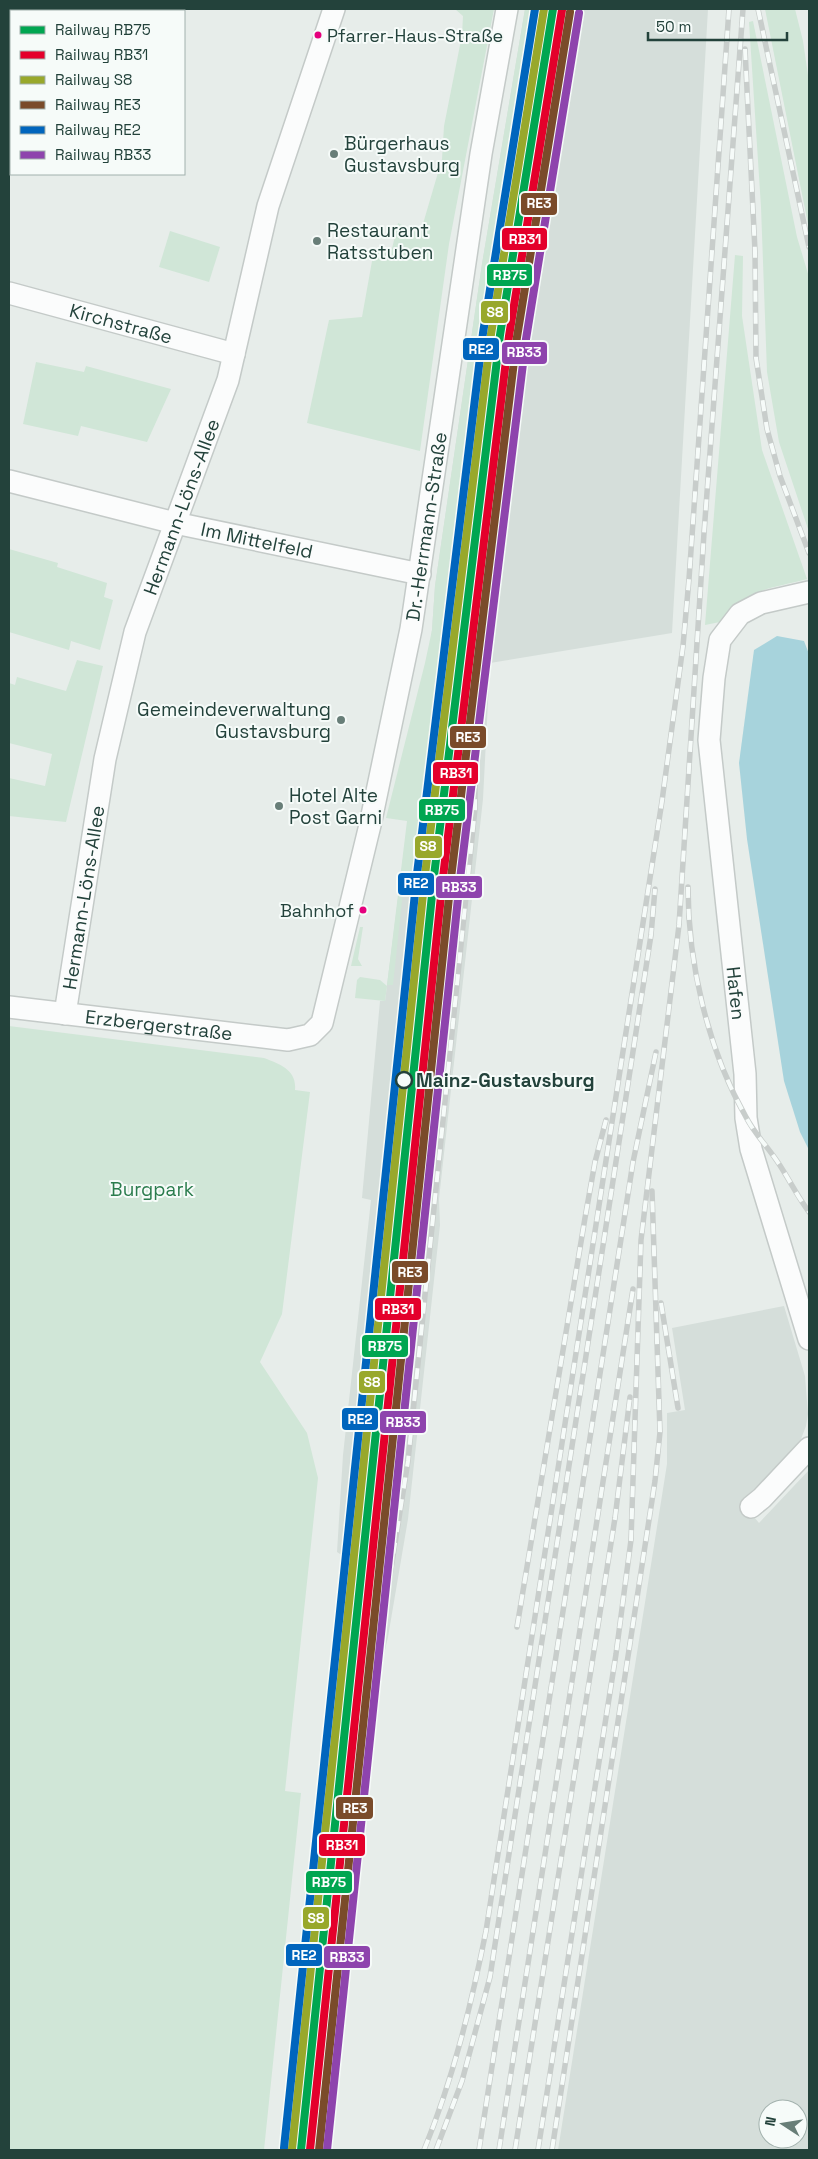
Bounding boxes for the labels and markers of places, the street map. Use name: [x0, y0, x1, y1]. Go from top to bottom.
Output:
place label: Pfarrer-Haus-Straße: [327, 24, 503, 47]
marker: Pfarrer-Haus-Straße: [313, 30, 323, 40]
place label: Bürgerhaus Gustavsburg: [344, 131, 460, 178]
marker: Bürgerhaus Gustavsburg: [328, 148, 340, 160]
place label: Restaurant Ratsstuben: [327, 218, 433, 265]
marker: Restaurant Ratsstuben: [311, 235, 323, 247]
place label: Gemeindeverwaltung Gustavsburg: [137, 697, 331, 744]
marker: Gemeindeverwaltung Gustavsburg: [335, 714, 347, 726]
place label: Hotel Alte Post Garni: [289, 783, 382, 830]
marker: Hotel Alte Post Garni: [273, 800, 285, 812]
place label: Bahnhof: [280, 899, 354, 922]
marker: Bahnhof: [358, 905, 368, 915]
place label: Mainz-Gustavsburg: [416, 1068, 595, 1093]
marker: Mainz-Gustavsburg: [395, 1071, 413, 1089]

